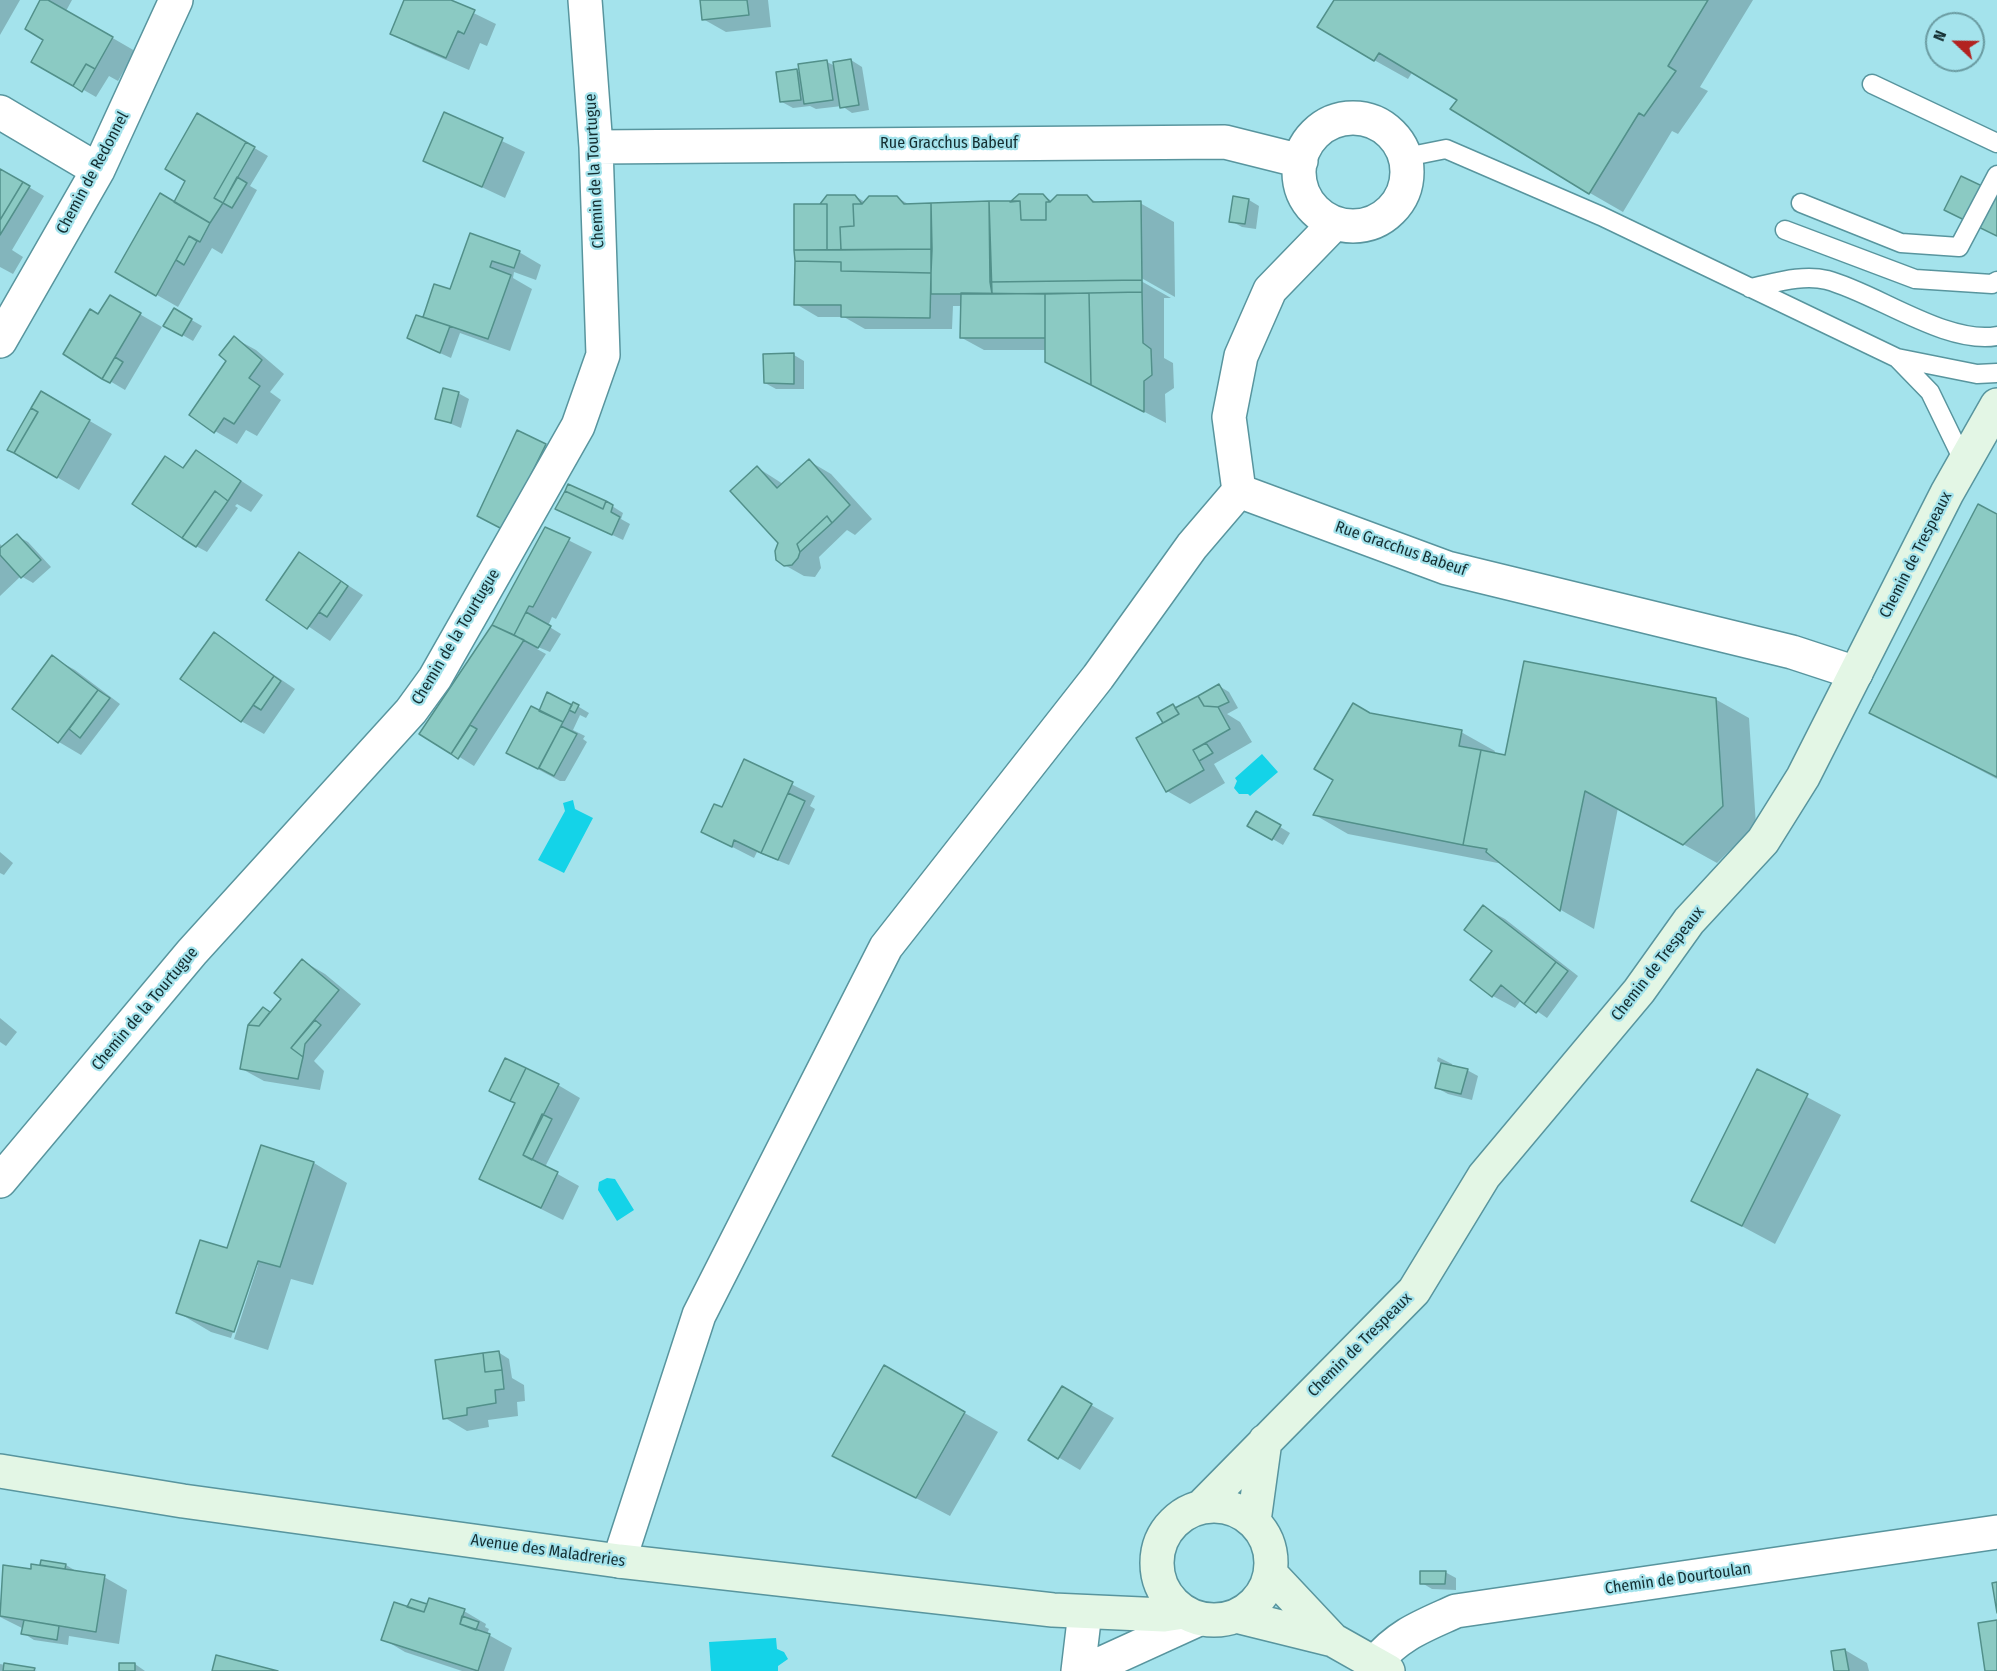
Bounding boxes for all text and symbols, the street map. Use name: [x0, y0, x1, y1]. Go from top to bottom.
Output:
north arrow: [1925, 12, 1985, 72]
text: N: [1929, 28, 1950, 44]
street label: Chemin de la Tourtugue: [581, 93, 609, 249]
street label: Chemin de Redonnel: [53, 109, 133, 237]
street label: Rue Gracchus Babeuf: [880, 134, 1018, 154]
street label: Chemin de Trespeaux: [1876, 489, 1956, 621]
street label: Rue Gracchus Babeuf: [1333, 517, 1469, 581]
street label: Chemin de la Tourtugue: [408, 566, 504, 708]
street label: Chemin de Trespeaux: [1608, 903, 1708, 1025]
street label: Chemin de la Tourtugue: [88, 943, 202, 1075]
street label: Chemin de Trespeaux: [1304, 1289, 1416, 1401]
street label: Avenue des Maladreries: [469, 1531, 627, 1571]
street label: Chemin de Dourtoulan: [1604, 1559, 1752, 1599]

